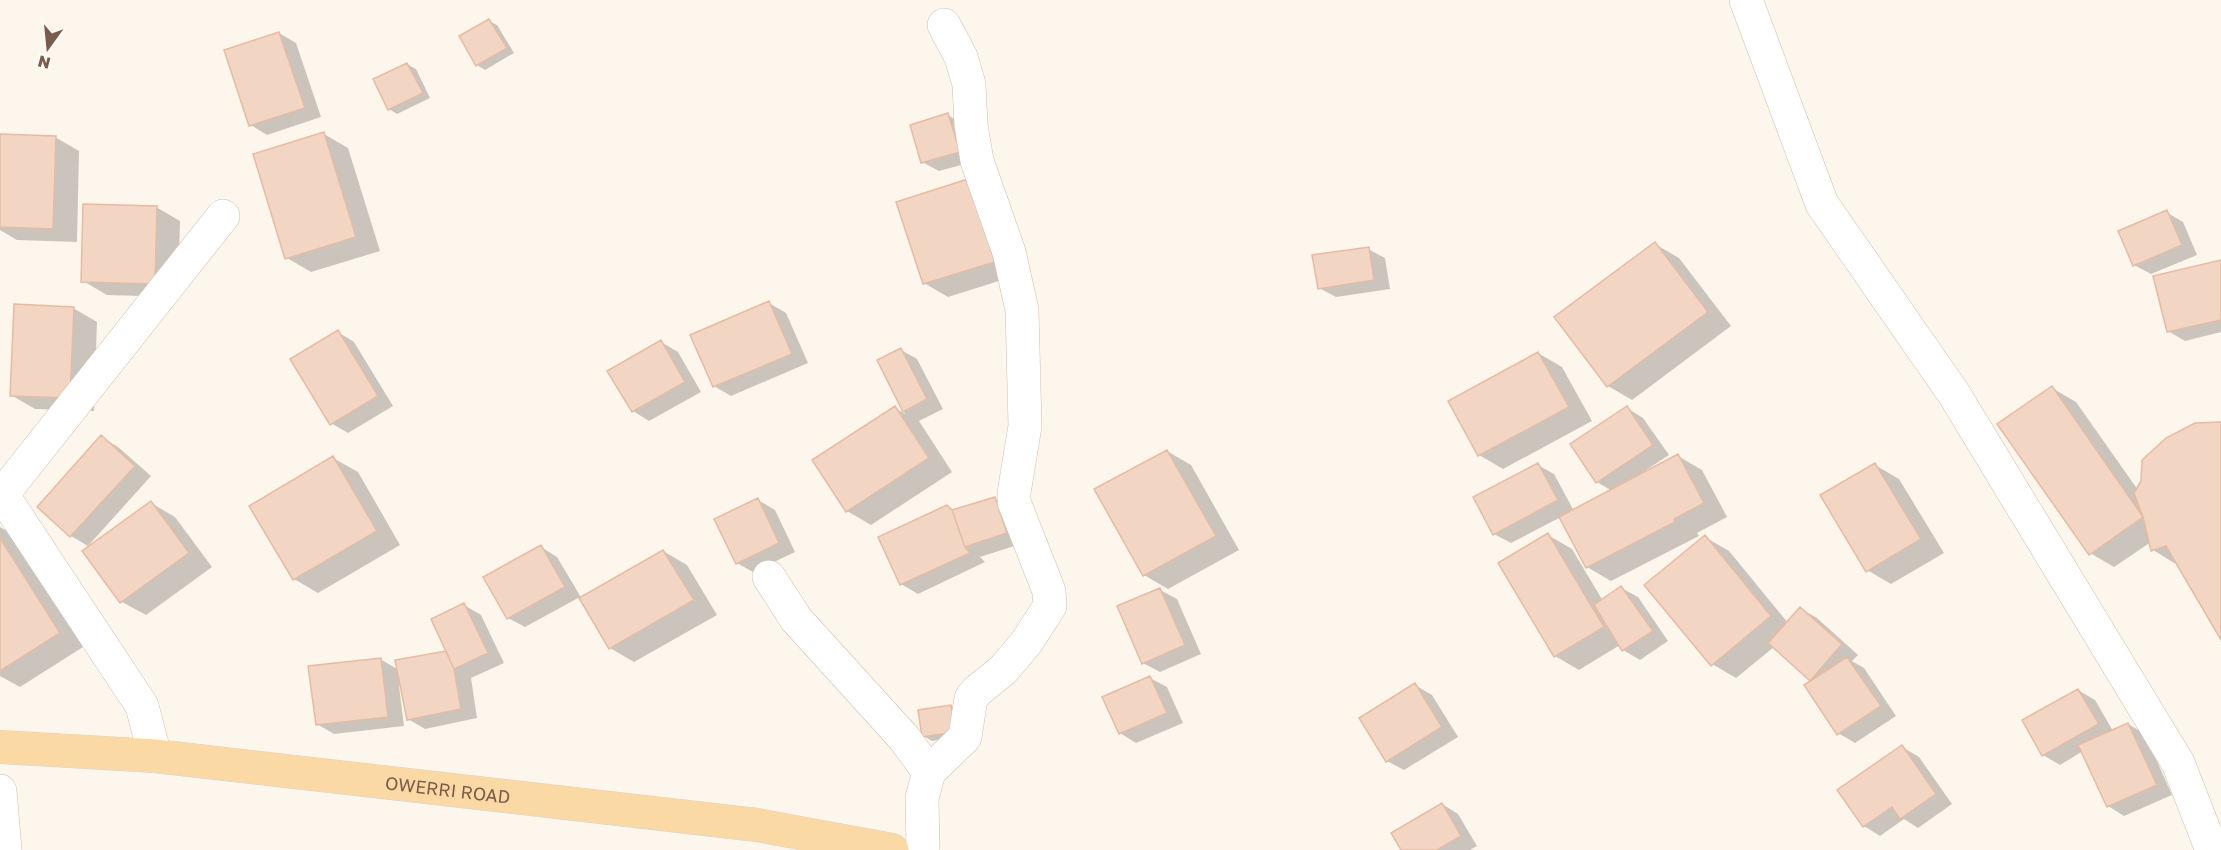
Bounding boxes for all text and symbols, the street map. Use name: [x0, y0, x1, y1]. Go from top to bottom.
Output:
north arrow: [18, 18, 78, 78]
text: N: [36, 51, 53, 74]
street label: OWERRI ROAD: [384, 771, 512, 808]

